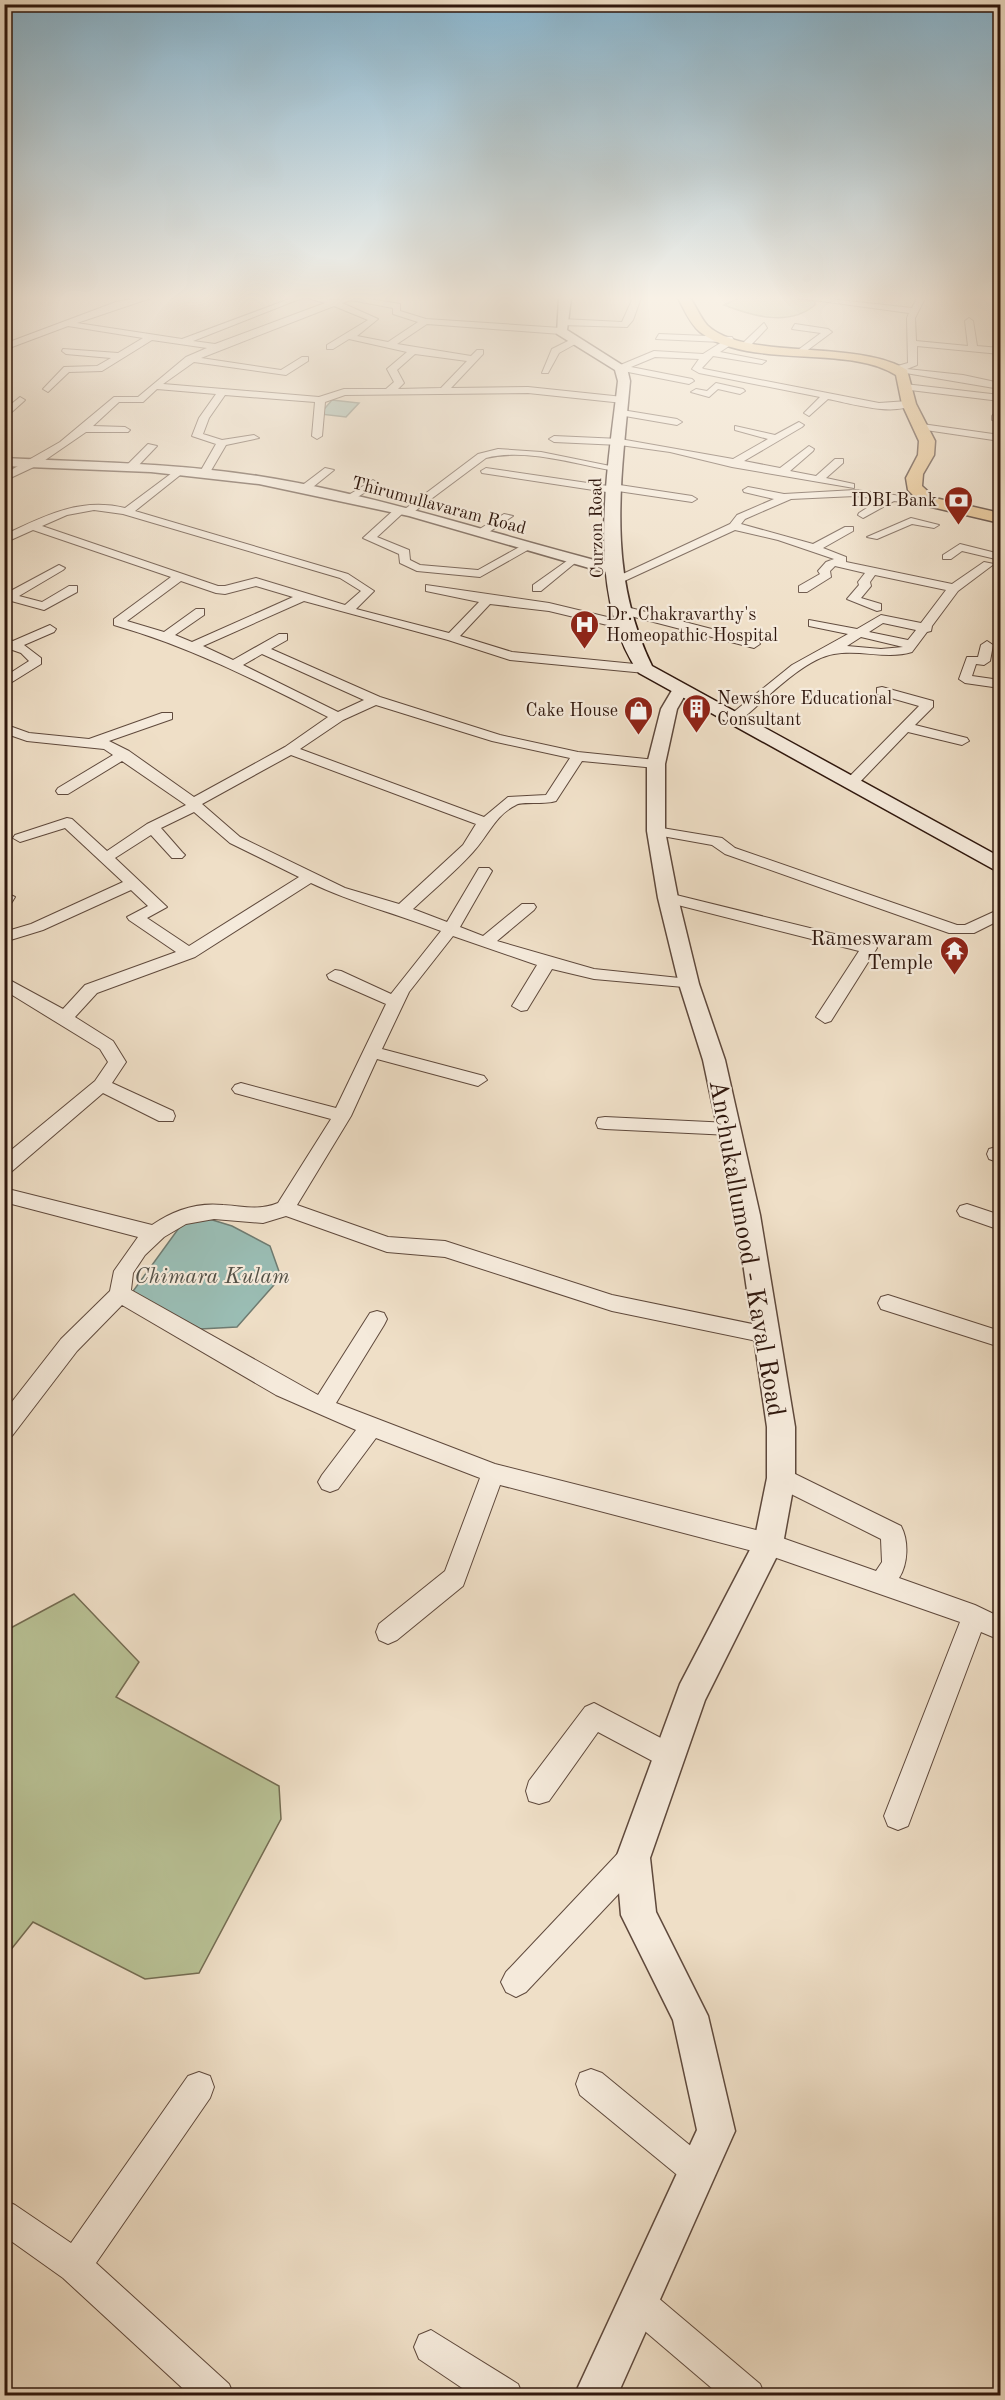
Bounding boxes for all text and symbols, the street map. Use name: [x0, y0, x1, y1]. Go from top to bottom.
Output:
street label: Thirumullavaram Road: [349, 474, 528, 538]
street label: Curzon Road: [587, 477, 607, 579]
bank icon: IDBI Bank: [942, 484, 974, 526]
place label: IDBI Bank: [851, 492, 937, 510]
place label: Dr. Chakravarthy's Homeopathic Hospital: [606, 606, 778, 645]
hospital icon: Dr. Chakravarthy's Homeopathic Hospital: [569, 608, 601, 650]
place label: Newshore Educational Consultant: [717, 690, 892, 729]
building icon: Newshore Educational Consultant: [680, 692, 712, 734]
shop icon: Cake House: [623, 694, 655, 736]
place label: Cake House: [526, 702, 618, 720]
place label: Rameswaram Temple: [810, 929, 933, 974]
temple icon: Rameswaram Temple: [938, 934, 970, 976]
street label: Anchukallumood - Kaval Road: [704, 1078, 788, 1419]
water label: Chimara Kulam: [134, 1266, 290, 1288]

